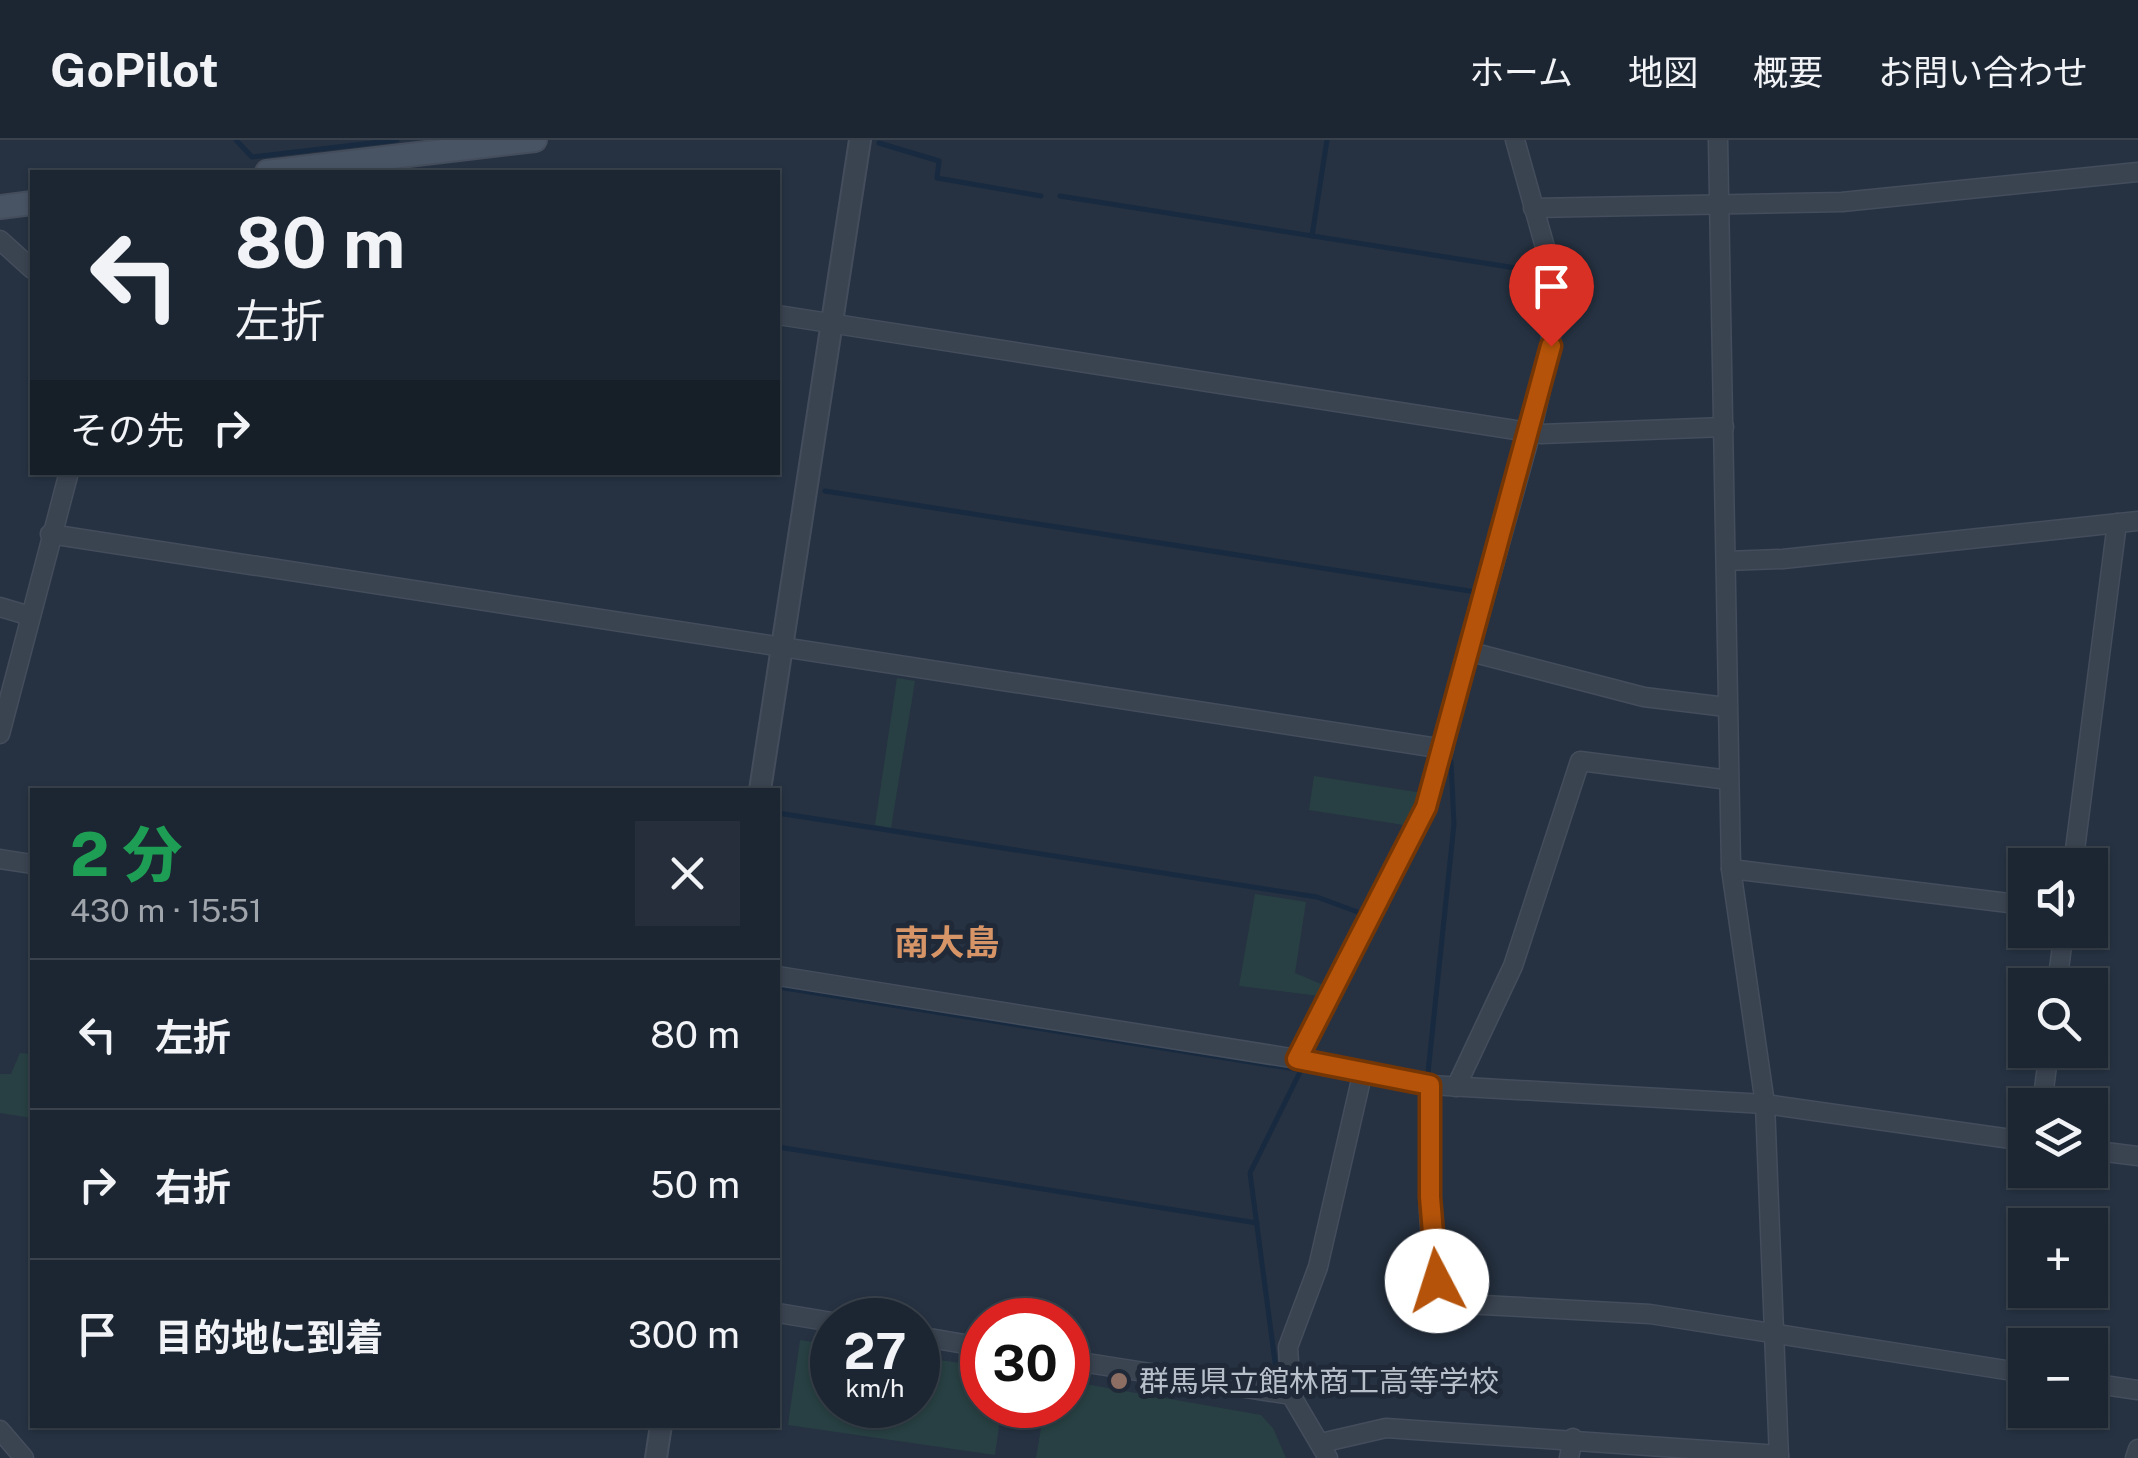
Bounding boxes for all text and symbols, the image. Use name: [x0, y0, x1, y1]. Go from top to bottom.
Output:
text: GoPilot: [50, 41, 219, 98]
text: ホーム: [1469, 52, 1573, 93]
text: 地図: [1628, 52, 1698, 93]
text: 概要: [1753, 52, 1823, 93]
text: お問い合わせ: [1878, 52, 2088, 93]
text: 80 m: [235, 201, 405, 284]
icon: left: [70, 210, 200, 340]
pin: [1509, 244, 1594, 347]
icon: arrive: [1524, 259, 1579, 314]
text: 左折: [235, 294, 325, 347]
icon: right: [204, 400, 259, 455]
text: その先: [70, 408, 184, 453]
text: 2 分: [70, 819, 182, 890]
button: close: [635, 821, 740, 926]
map controls: [2008, 848, 2108, 1428]
button: sound: [2008, 848, 2108, 948]
text: 430 m · 15:51: [70, 892, 262, 929]
district label: 南大島: [894, 922, 1000, 963]
button: search: [2008, 968, 2108, 1068]
icon: left: [70, 1007, 125, 1062]
text: 80 m: [650, 1012, 740, 1057]
text: 左折: [155, 1015, 231, 1060]
button: layers: [2008, 1088, 2108, 1188]
icon: right: [70, 1157, 125, 1212]
text: 50 m: [650, 1162, 740, 1207]
text: 右折: [155, 1165, 231, 1210]
button: +: [2008, 1208, 2108, 1308]
position arrow: [1385, 1229, 1489, 1333]
speed limit sign: 30: [960, 1298, 1090, 1428]
icon: arrive: [70, 1307, 125, 1362]
text: 300 m: [628, 1312, 740, 1357]
text: 目的地に到着: [155, 1315, 383, 1360]
text: 27: [843, 1321, 907, 1380]
button: −: [2008, 1328, 2108, 1428]
place label: 群馬県立館林商工高等学校: [1139, 1363, 1499, 1399]
marker: 群馬県立館林商工高等学校: [1108, 1370, 1130, 1392]
text: km/h: [846, 1373, 904, 1403]

